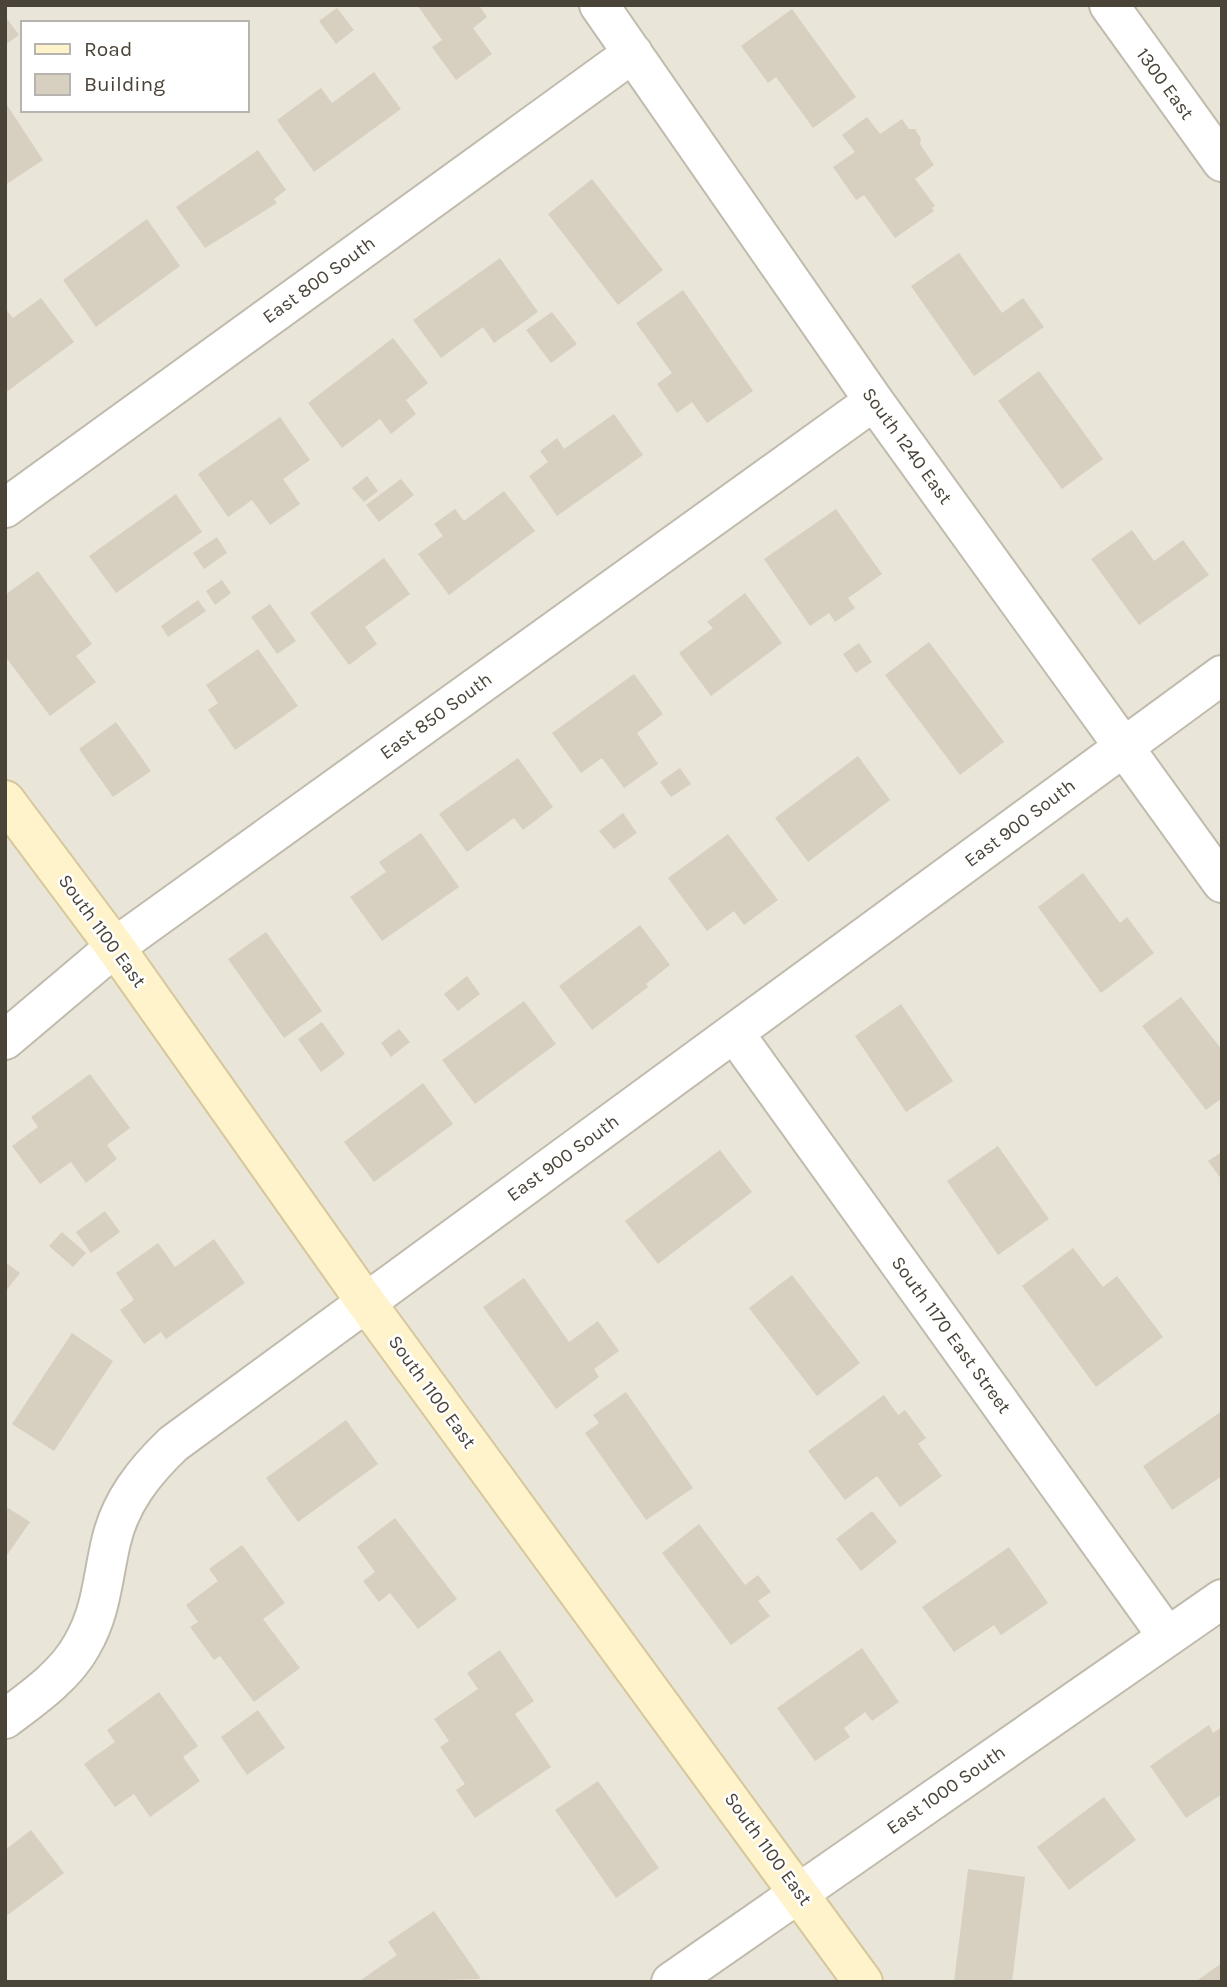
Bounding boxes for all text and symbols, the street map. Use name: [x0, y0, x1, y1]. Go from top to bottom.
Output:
legend: [21, 21, 248, 112]
text: Road: [84, 37, 132, 61]
street label: 1300 East: [1132, 44, 1198, 124]
text: Building: [84, 72, 165, 96]
street label: East 800 South: [259, 232, 379, 328]
street label: South 1240 East: [857, 384, 957, 508]
street label: East 850 South: [376, 668, 496, 764]
street label: East 900 South: [960, 774, 1080, 872]
street label: South 1100 East: [54, 870, 150, 992]
street label: East 900 South: [503, 1110, 623, 1206]
street label: South 1170 East Street: [887, 1252, 1015, 1418]
street label: South 1100 East: [384, 1331, 480, 1453]
street label: East 1000 South: [883, 1741, 1009, 1839]
street label: South 1100 East: [720, 1788, 816, 1910]

